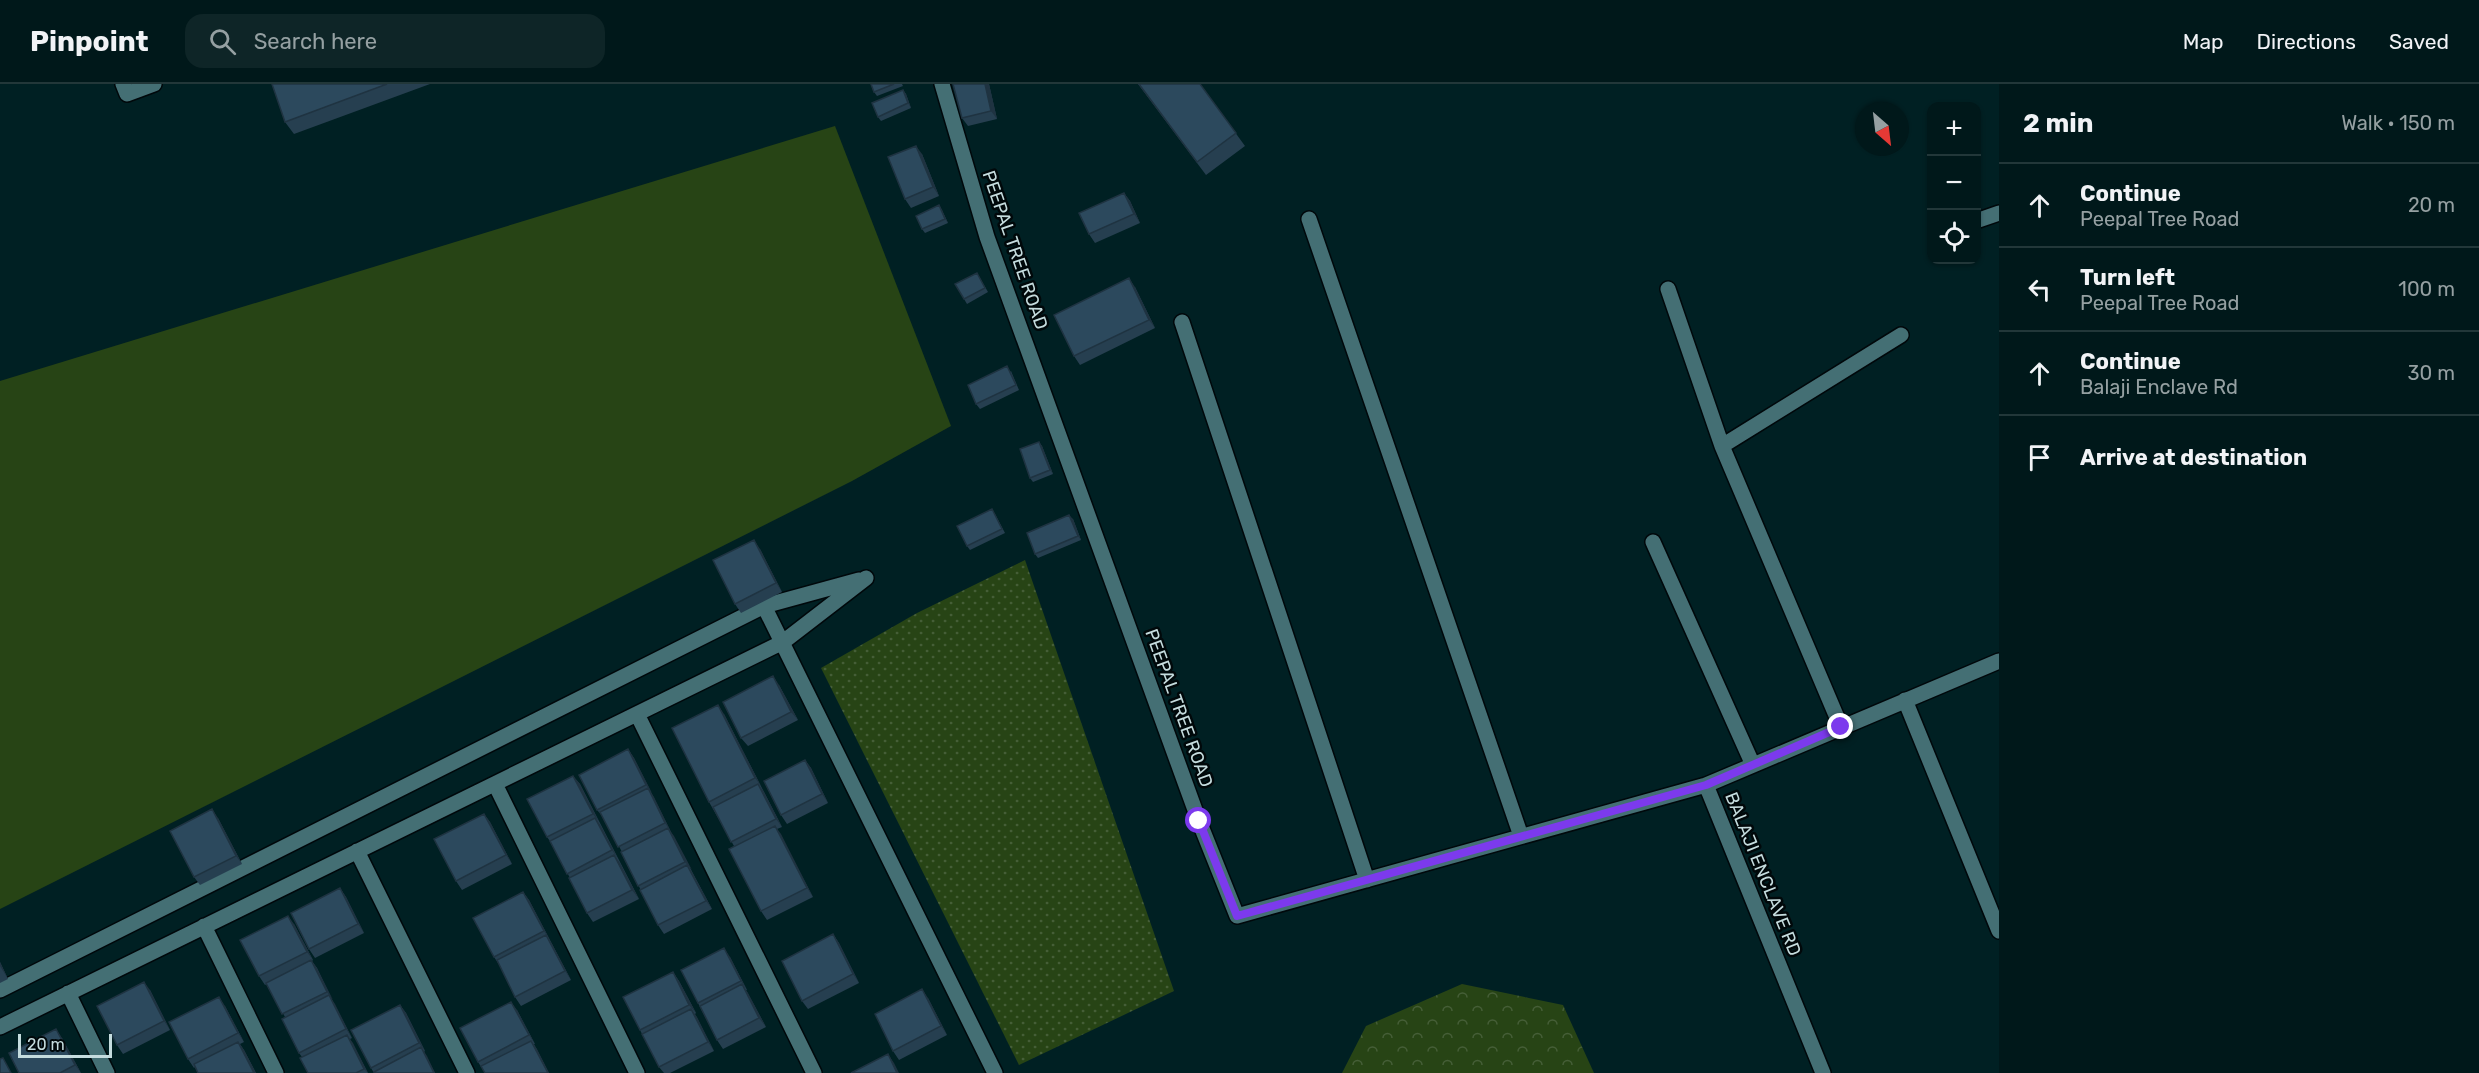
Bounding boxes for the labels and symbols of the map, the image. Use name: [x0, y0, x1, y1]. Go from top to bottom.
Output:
north arrow: [1855, 102, 1909, 156]
street label: PEEPAL TREE ROAD: [977, 168, 1053, 332]
street label: PEEPAL TREE ROAD: [1140, 626, 1218, 790]
route end: [1827, 713, 1853, 739]
street label: BALAJI ENCLAVE RD: [1720, 789, 1806, 959]
route start: [1185, 807, 1211, 833]
scale bar: [18, 1031, 112, 1058]

